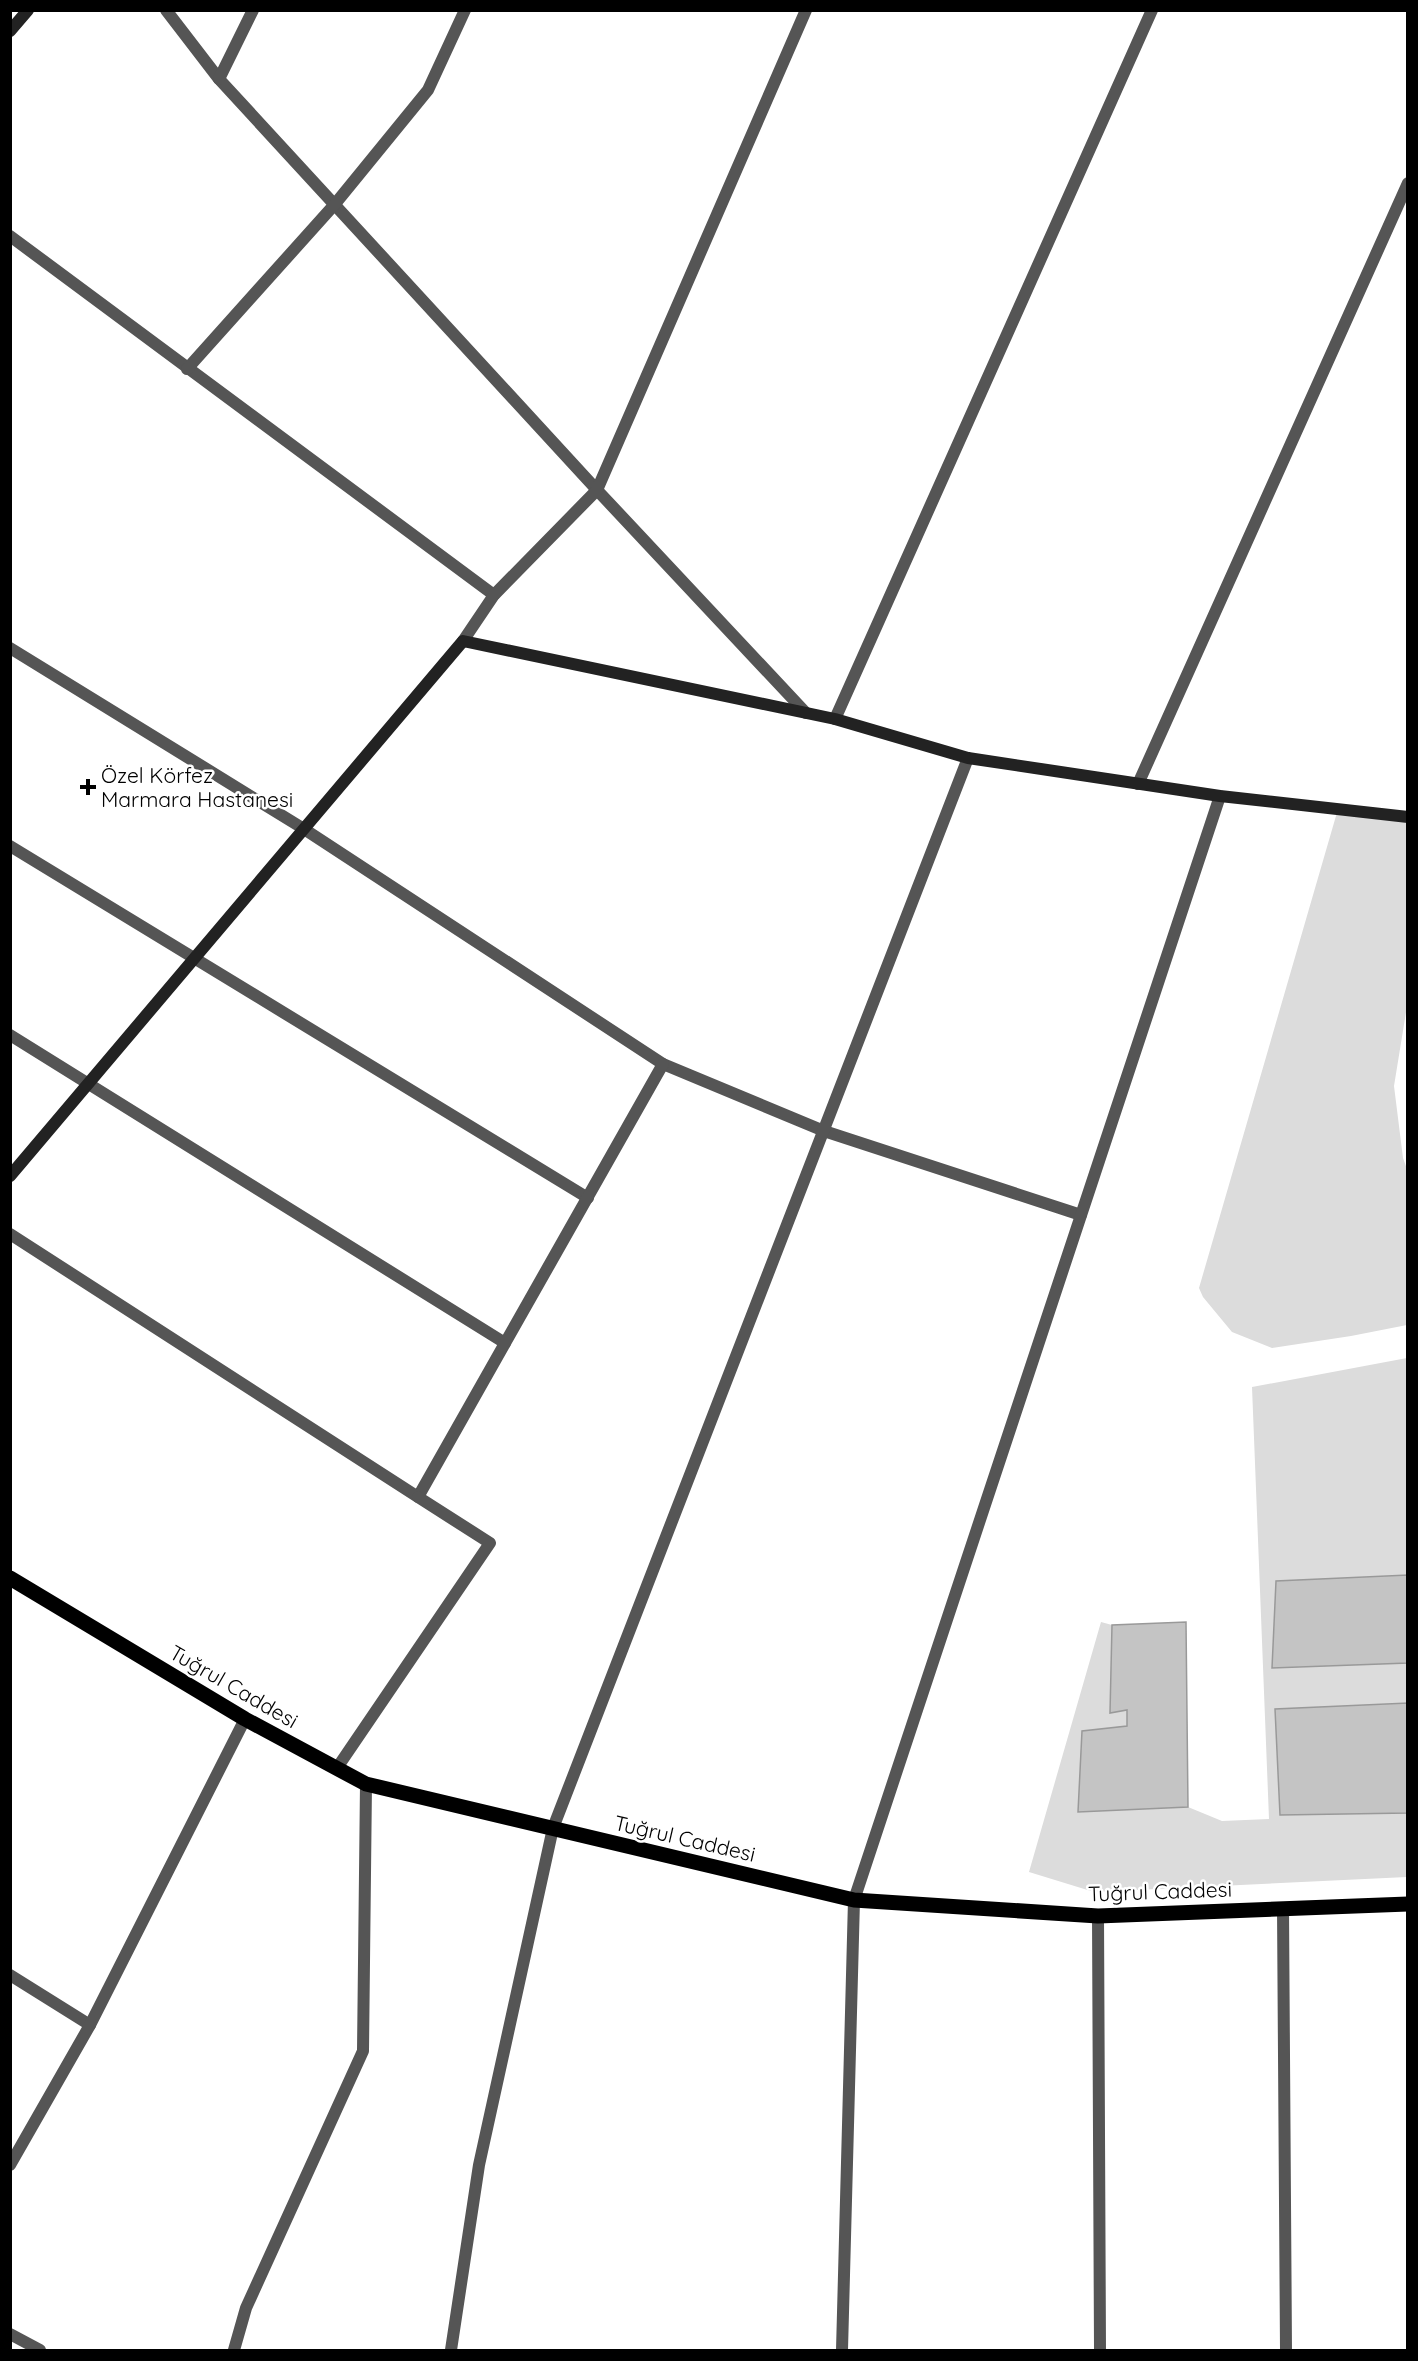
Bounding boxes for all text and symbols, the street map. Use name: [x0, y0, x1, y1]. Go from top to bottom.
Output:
place label: Özel Körfez Marmara Hastanesi: [101, 762, 293, 812]
marker: Özel Körfez Marmara Hastanesi: [79, 778, 97, 796]
street label: Tuğrul Caddesi: [165, 1639, 303, 1733]
street label: Tuğrul Caddesi: [612, 1809, 758, 1867]
street label: Tuğrul Caddesi: [1088, 1875, 1232, 1907]

